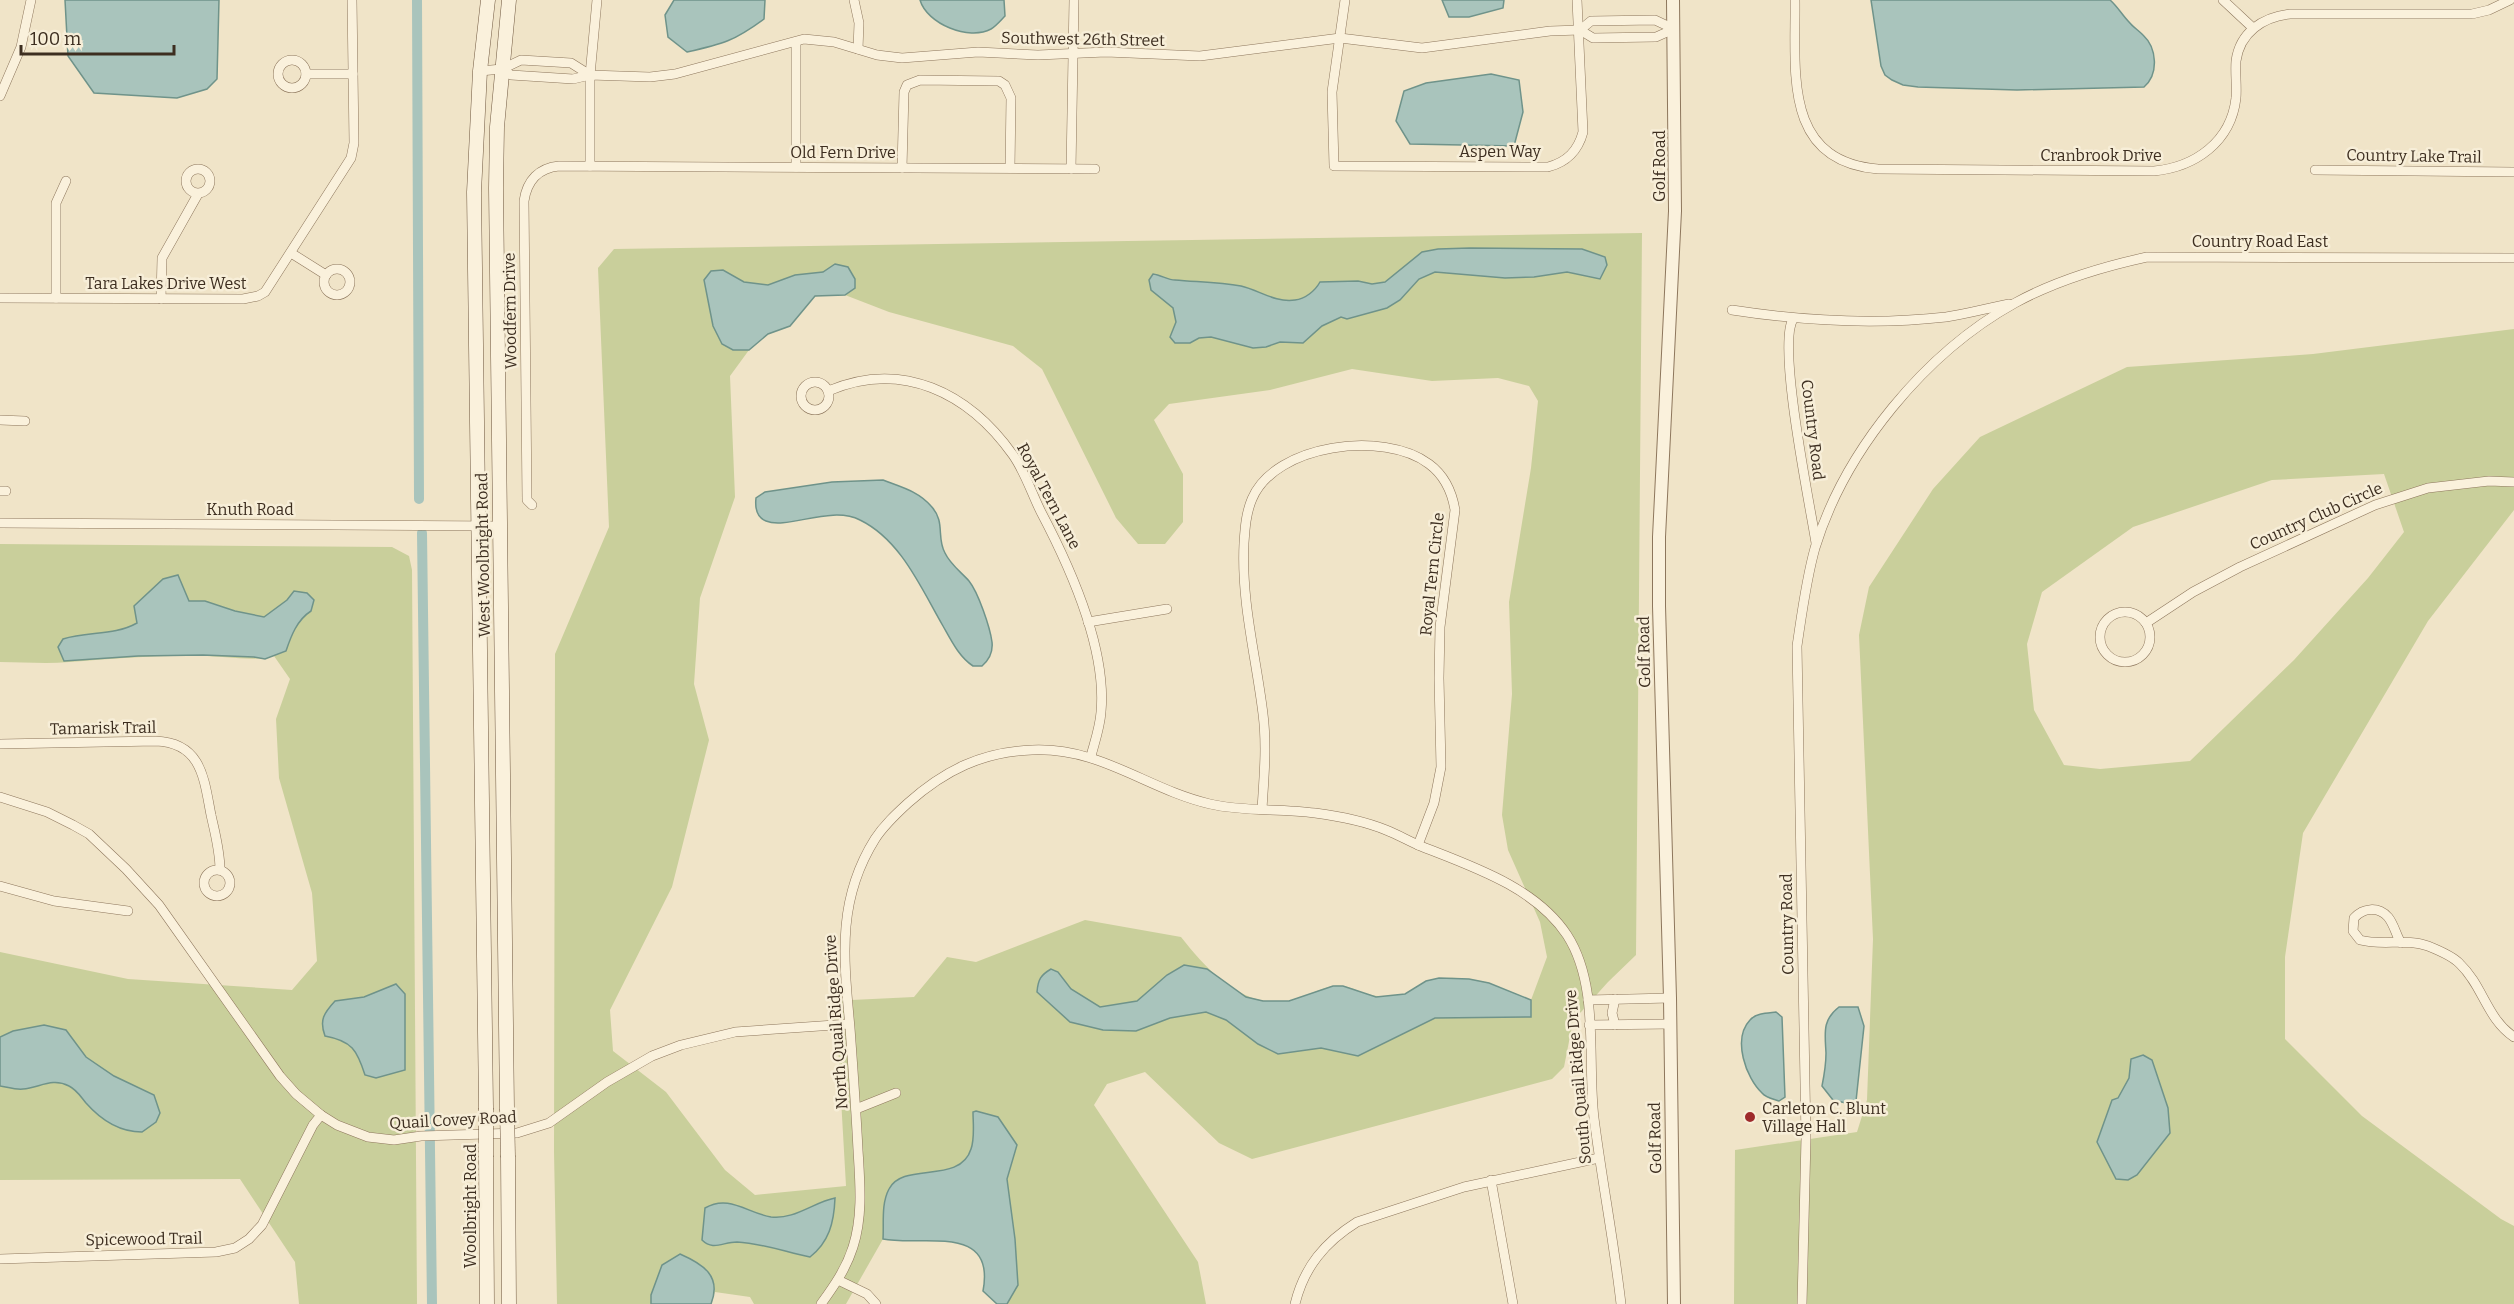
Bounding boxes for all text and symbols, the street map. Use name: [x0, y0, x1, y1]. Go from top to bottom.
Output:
scale bar: [21, 18, 174, 56]
text: 100 m: [30, 28, 81, 50]
street label: Southwest 26th Street: [1001, 28, 1165, 50]
street label: Golf Road: [1650, 130, 1669, 202]
street label: Aspen Way: [1459, 142, 1542, 161]
street label: Old Fern Drive: [790, 143, 896, 162]
street label: Country Lake Trail: [2346, 145, 2482, 167]
street label: Cranbrook Drive: [2040, 146, 2162, 165]
street label: Country Road East: [2192, 232, 2328, 251]
street label: Woodfern Drive: [499, 252, 521, 370]
street label: Tara Lakes Drive West: [85, 274, 247, 293]
street label: Country Road: [1797, 378, 1829, 482]
street label: Royal Tern Lane: [1013, 440, 1085, 552]
street label: West Woolbright Road: [472, 472, 494, 638]
street label: Country Club Circle: [2247, 478, 2385, 554]
street label: Knuth Road: [206, 500, 294, 519]
street label: Royal Tern Circle: [1416, 511, 1448, 637]
street label: Golf Road: [1634, 615, 1654, 688]
street label: Tamarisk Trail: [50, 718, 157, 738]
street label: Country Road: [1777, 873, 1797, 975]
street label: North Quail Ridge Drive: [820, 934, 852, 1110]
street label: South Quail Ridge Drive: [1561, 989, 1595, 1165]
place label: Carleton C. Blunt Village Hall: [1762, 1099, 1886, 1136]
street label: Golf Road: [1645, 1101, 1665, 1174]
street label: Quail Covey Road: [389, 1107, 518, 1133]
marker: Carleton C. Blunt Village Hall: [1743, 1110, 1757, 1124]
street label: Woolbright Road: [461, 1143, 480, 1268]
street label: Spicewood Trail: [85, 1228, 203, 1250]

